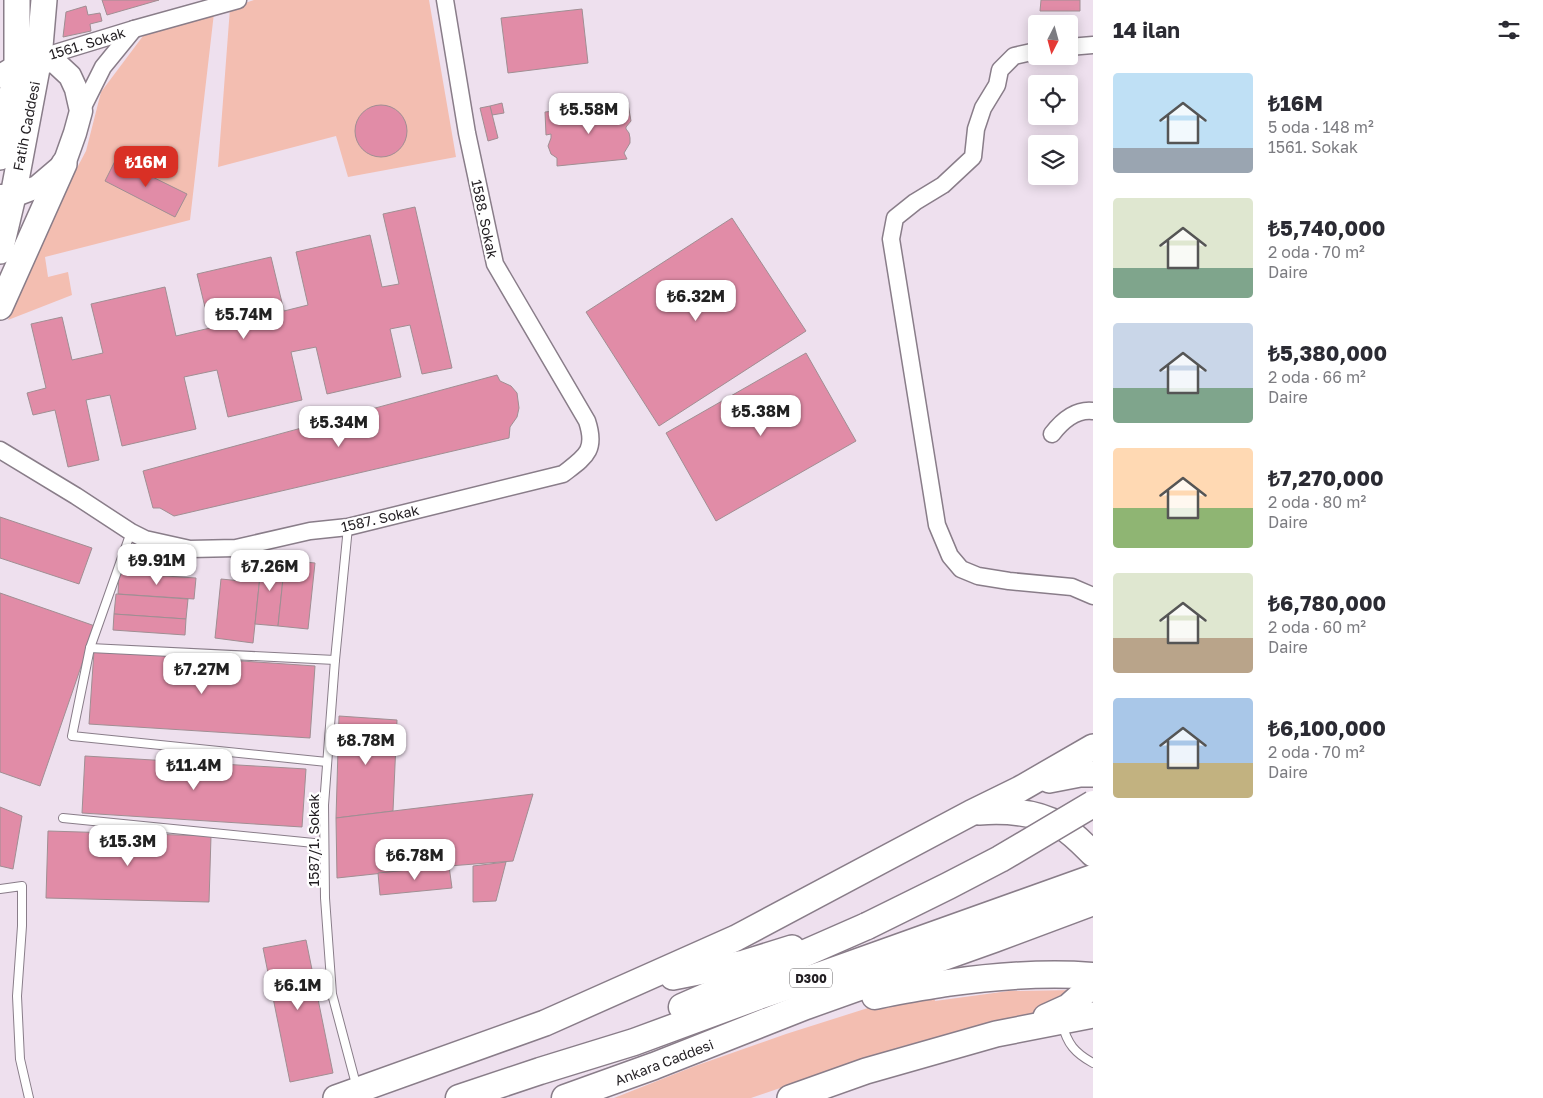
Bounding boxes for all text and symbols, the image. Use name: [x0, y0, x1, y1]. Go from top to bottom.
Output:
north arrow: [1028, 15, 1078, 65]
map controls: [1028, 15, 1078, 185]
icon: filters: [1495, 16, 1523, 44]
text: 14 ilan: [1113, 17, 1180, 43]
street label: 1561. Sokak: [47, 23, 127, 63]
button: locate: [1028, 75, 1078, 125]
street label: Fatih Caddesi: [9, 80, 43, 172]
text: ₺16M: [1268, 90, 1323, 116]
pin: ₺5.58M: [548, 92, 630, 135]
icon: home: [1153, 93, 1213, 153]
text: ₺5.58M: [560, 99, 618, 119]
text: 5 oda · 148 m²: [1268, 117, 1374, 137]
button: layers: [1028, 135, 1078, 185]
text: 1561. Sokak: [1268, 137, 1358, 157]
pin: ₺16M: [116, 146, 176, 188]
text: ₺16M: [125, 152, 167, 172]
street label: 1588. Sokak: [468, 178, 502, 260]
text: ₺5,740,000: [1268, 215, 1385, 241]
icon: home: [1153, 218, 1213, 278]
text: 2 oda · 70 m²: [1268, 242, 1365, 262]
text: Daire: [1268, 262, 1308, 282]
pin: ₺6.32M: [655, 280, 737, 322]
text: ₺6.32M: [667, 286, 725, 306]
pin: ₺5.74M: [203, 298, 285, 340]
text: ₺5.74M: [216, 304, 273, 324]
text: ₺5,380,000: [1268, 340, 1387, 366]
icon: home: [1153, 343, 1213, 403]
text: 2 oda · 66 m²: [1268, 367, 1366, 387]
text: Daire: [1268, 387, 1308, 407]
pin: ₺5.38M: [720, 394, 802, 437]
text: ₺5.38M: [732, 401, 790, 421]
pin: ₺5.34M: [298, 406, 380, 448]
text: ₺5.34M: [310, 412, 368, 432]
text: ₺7,270,000: [1268, 465, 1384, 491]
icon: home: [1153, 468, 1213, 528]
text: 2 oda · 80 m²: [1268, 492, 1366, 512]
street label: 1587. Sokak: [339, 501, 421, 535]
text: Daire: [1268, 512, 1308, 532]
pin: ₺9.91M: [116, 544, 198, 586]
text: ₺9.91M: [128, 550, 186, 570]
pin: ₺7.26M: [229, 550, 311, 592]
text: ₺7.26M: [241, 556, 299, 576]
text: ₺6,780,000: [1268, 590, 1386, 616]
icon: home: [1153, 593, 1213, 653]
text: 2 oda · 60 m²: [1268, 617, 1366, 637]
text: Daire: [1268, 637, 1308, 657]
pin: ₺7.27M: [161, 652, 243, 695]
text: ₺7.27M: [174, 659, 230, 679]
text: ₺6,100,000: [1268, 715, 1386, 741]
icon: home: [1153, 718, 1213, 778]
pin: ₺8.78M: [325, 724, 407, 766]
text: ₺8.78M: [337, 730, 395, 750]
text: 2 oda · 70 m²: [1268, 742, 1365, 762]
pin: ₺11.4M: [153, 748, 235, 791]
text: ₺11.4M: [167, 755, 222, 775]
text: Daire: [1268, 762, 1308, 782]
street label: 1587/1. Sokak: [305, 793, 322, 887]
pin: ₺15.3M: [87, 824, 169, 867]
text: ₺15.3M: [100, 831, 156, 851]
pin: ₺6.78M: [374, 838, 456, 881]
text: ₺6.78M: [386, 845, 444, 865]
pin: ₺6.1M: [263, 968, 333, 1011]
road number: D300: [790, 968, 832, 988]
text: ₺6.1M: [275, 975, 321, 995]
street label: Ankara Caddesi: [612, 1035, 716, 1089]

